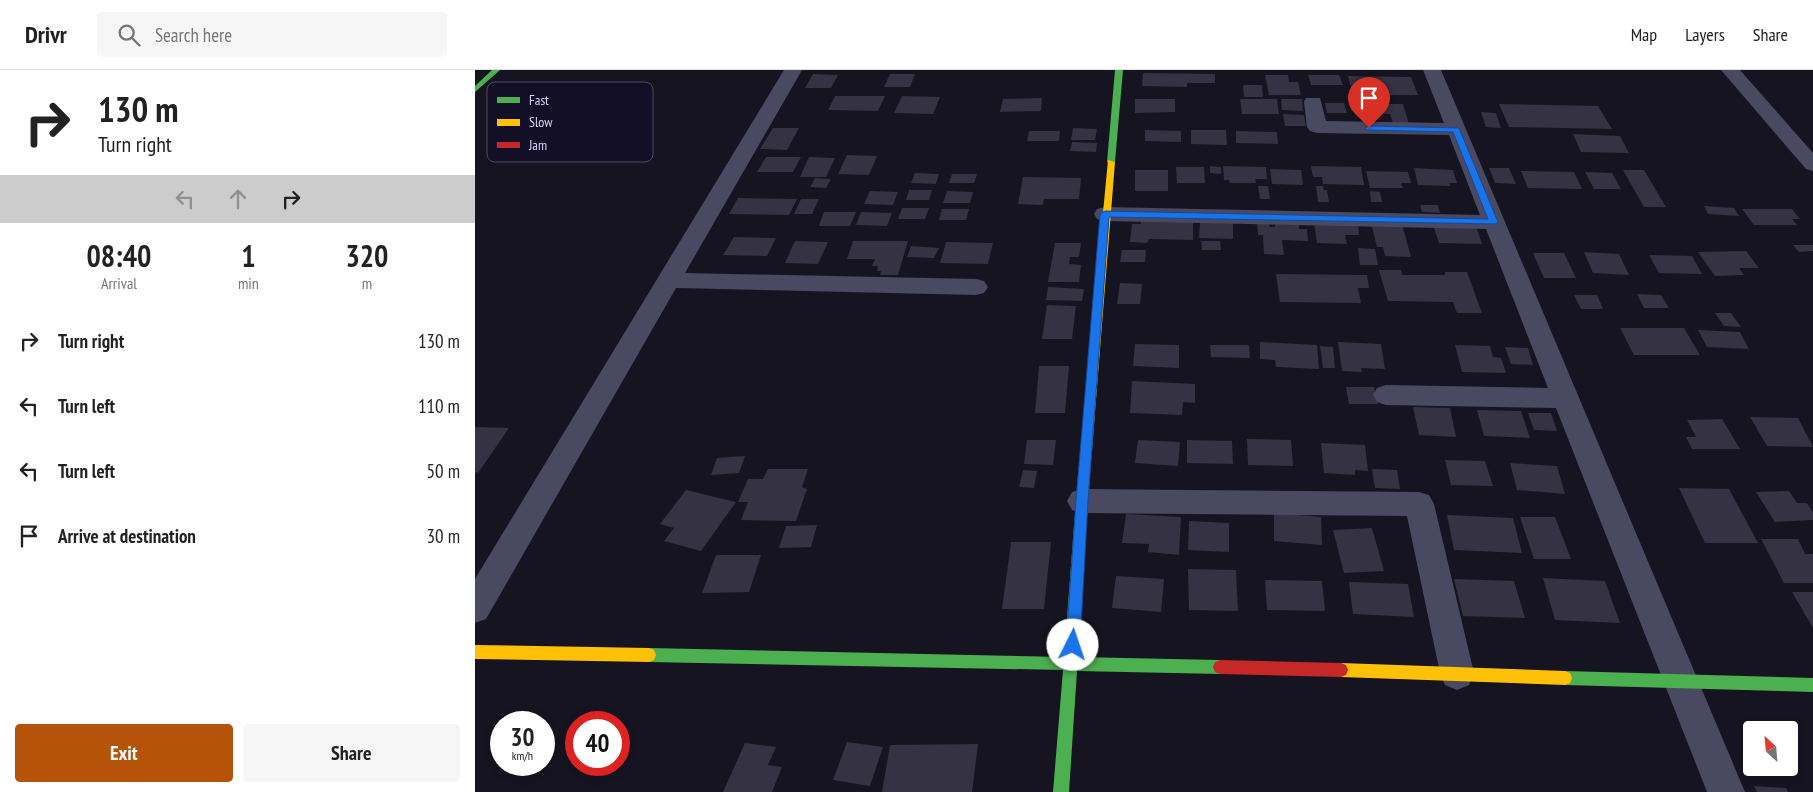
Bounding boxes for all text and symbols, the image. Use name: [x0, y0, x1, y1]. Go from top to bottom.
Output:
search box: [97, 12, 447, 57]
text: Drivr: [25, 19, 67, 50]
icon: search: [115, 21, 143, 49]
text: Search here: [155, 23, 232, 47]
text: Map: [1631, 23, 1657, 46]
text: Layers: [1685, 23, 1725, 46]
text: Share: [1753, 23, 1788, 46]
pin: [1348, 77, 1390, 128]
legend: [487, 82, 653, 162]
icon: arrive: [1355, 84, 1383, 112]
text: 130 m: [98, 86, 179, 132]
icon: right: [15, 90, 80, 155]
text: Fast: [529, 91, 549, 109]
text: Slow: [529, 113, 553, 131]
text: Turn right: [98, 130, 172, 158]
text: Jam: [528, 136, 547, 154]
icon: left: [171, 185, 199, 213]
icon: ahead: [224, 185, 252, 213]
icon: right: [277, 185, 305, 213]
text: 08:40: [87, 236, 151, 275]
text: 1: [241, 236, 256, 275]
text: 320: [345, 236, 388, 275]
text: Arrival: [101, 273, 137, 293]
text: min: [238, 273, 259, 293]
text: m: [362, 273, 372, 293]
icon: right: [15, 327, 43, 355]
text: Turn right: [58, 329, 124, 353]
text: 130 m: [418, 329, 460, 353]
icon: left: [15, 392, 43, 420]
text: Turn left: [58, 394, 115, 418]
text: 110 m: [418, 394, 460, 418]
icon: left: [15, 457, 43, 485]
text: Turn left: [58, 459, 115, 483]
text: 50 m: [427, 459, 460, 483]
icon: arrive: [15, 522, 43, 550]
text: Arrive at destination: [58, 524, 196, 548]
text: 30 m: [427, 524, 460, 548]
position arrow: [1046, 618, 1098, 670]
speed limit sign: 40: [565, 711, 630, 776]
text: 30: [511, 721, 534, 753]
north arrow: [1743, 721, 1797, 776]
map controls: [1743, 721, 1798, 776]
button: Exit: [15, 724, 233, 782]
button: Share: [243, 724, 460, 782]
text: km/h: [512, 748, 533, 763]

